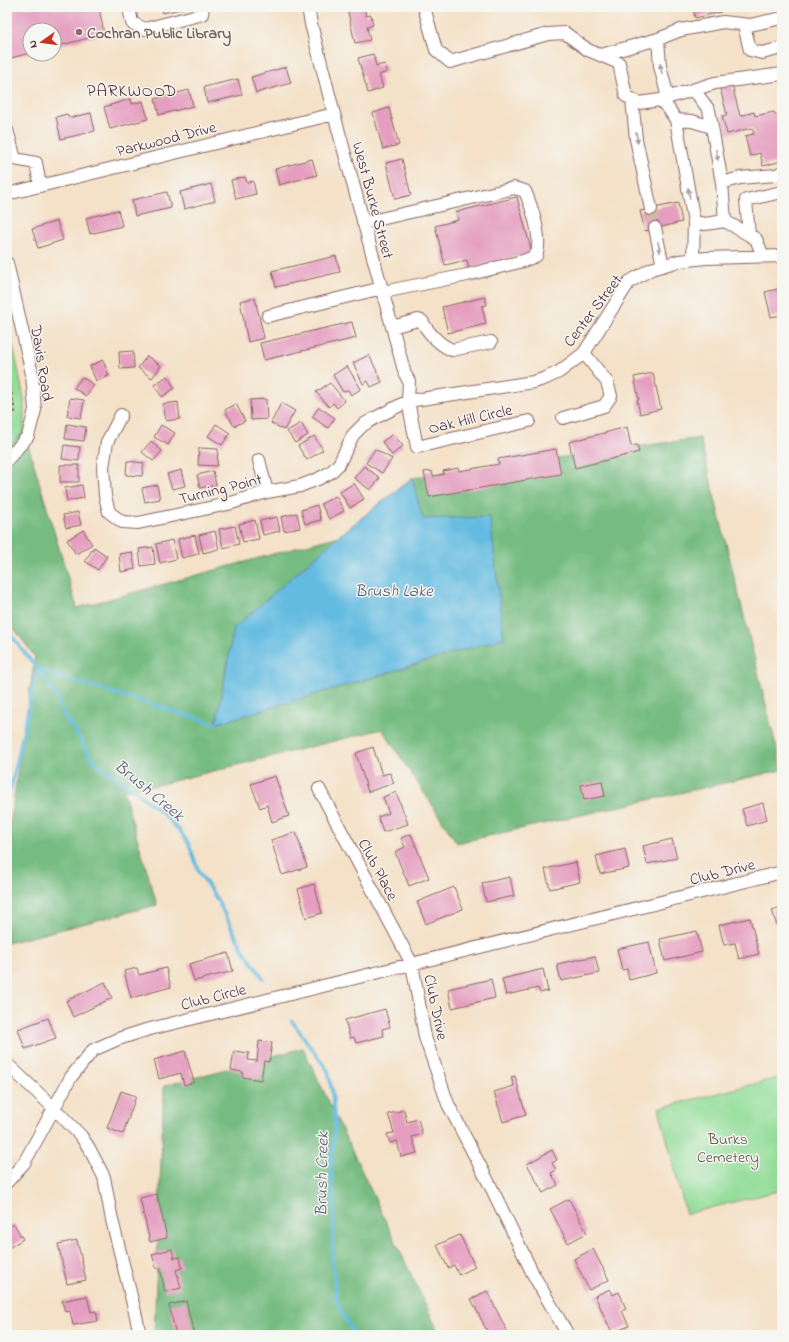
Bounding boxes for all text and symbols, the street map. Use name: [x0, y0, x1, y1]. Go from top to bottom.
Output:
north arrow: [22, 22, 62, 62]
place label: Cochran Public Library: [87, 22, 231, 47]
marker: Cochran Public Library: [74, 27, 84, 37]
text: N: [25, 39, 42, 50]
one-way arrow: [658, 63, 664, 75]
district label: PARKWOOD: [87, 79, 177, 104]
street label: Parkwood Drive: [114, 116, 220, 164]
one-way arrow: [634, 132, 640, 144]
street label: West Burke Street: [345, 139, 399, 262]
one-way arrow: [714, 149, 720, 161]
one-way arrow: [686, 187, 692, 199]
one-way arrow: [657, 241, 663, 253]
street label: Center Street: [558, 269, 629, 353]
street label: Davis Road: [23, 323, 59, 403]
street label: Oak Hill Circle: [426, 398, 516, 441]
street label: Turning Point: [176, 468, 265, 512]
water label: Brush Lake: [355, 579, 434, 604]
water label: Brush Creek: [109, 754, 191, 829]
street label: Club Place: [351, 835, 404, 906]
street label: Club Drive: [687, 853, 758, 893]
street label: Club Drive: [416, 972, 454, 1043]
street label: Club Circle: [178, 978, 250, 1018]
park label: Burks Cemetery: [697, 1128, 759, 1170]
water label: Brush Creek: [309, 1130, 336, 1217]

